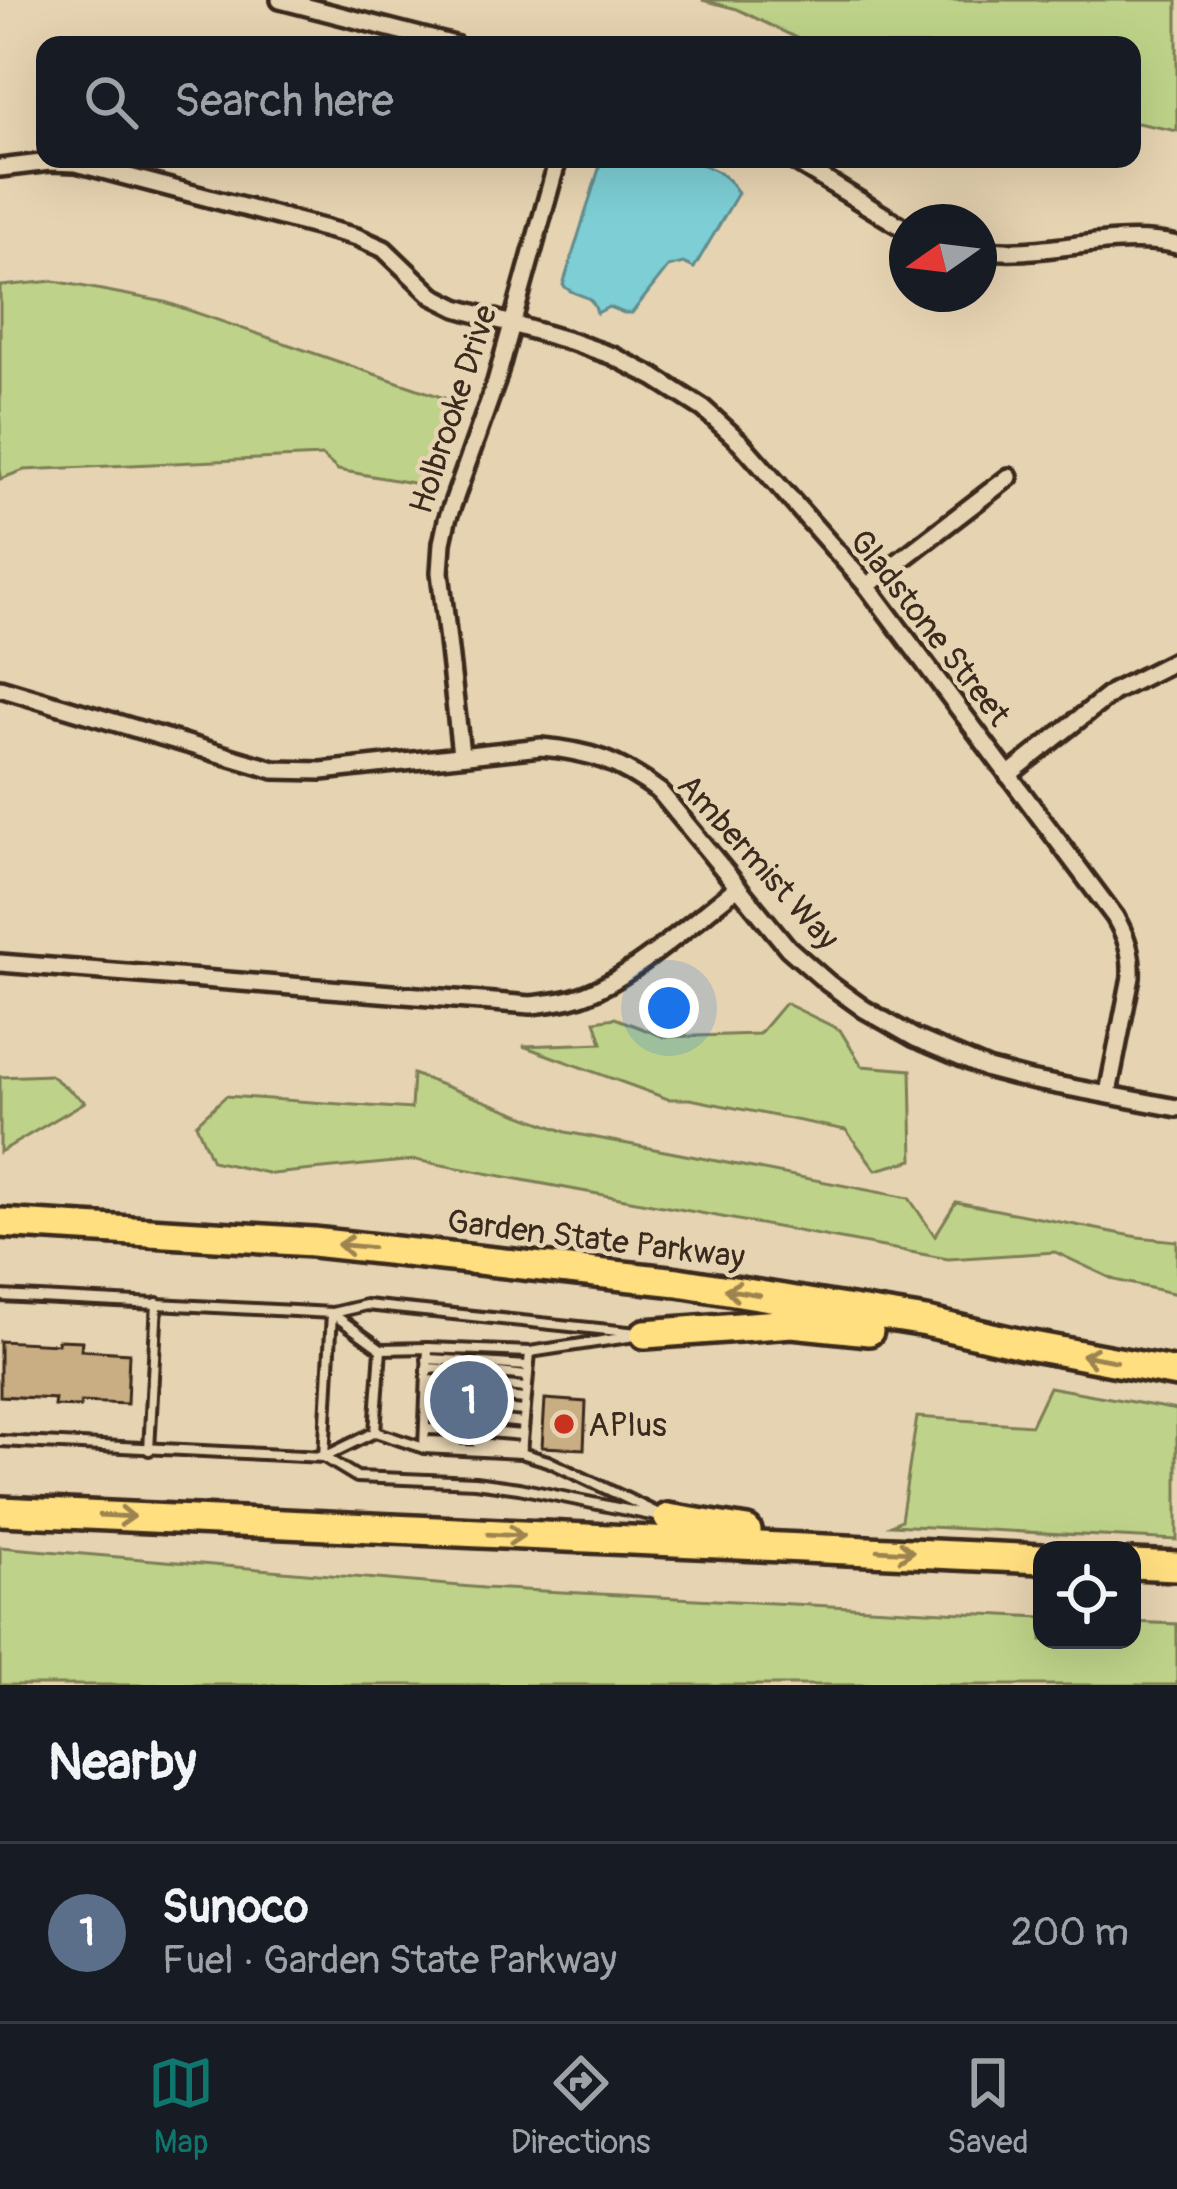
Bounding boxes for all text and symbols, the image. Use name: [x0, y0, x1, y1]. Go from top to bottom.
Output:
search box: [36, 36, 1141, 168]
icon: search: [78, 69, 144, 135]
text: Search here: [174, 74, 394, 130]
north arrow: [889, 204, 997, 312]
street label: Holbrooke Drive: [400, 300, 506, 519]
street label: Gladstone Street: [840, 522, 1020, 735]
street label: Ambermist Way: [668, 766, 848, 958]
your location: [639, 978, 699, 1038]
street label: Garden State Parkway: [445, 1201, 747, 1278]
one-way arrow: [336, 1234, 375, 1257]
one-way arrow: [723, 1280, 762, 1303]
one-way arrow: [1081, 1346, 1120, 1369]
pin: 1: [430, 1355, 508, 1445]
place label: APlus: [588, 1405, 667, 1446]
marker: APlus: [551, 1411, 577, 1437]
one-way arrow: [97, 1505, 136, 1528]
one-way arrow: [486, 1524, 525, 1547]
one-way arrow: [876, 1540, 915, 1563]
map controls: [1033, 1541, 1141, 1649]
button: locate: [1033, 1541, 1141, 1649]
text: Nearby: [48, 1731, 196, 1795]
text: Sunoco: [162, 1880, 308, 1936]
text: 1: [79, 1908, 95, 1957]
text: 200 m: [1011, 1908, 1129, 1957]
text: Fuel · Garden State Parkway: [162, 1936, 617, 1985]
tab: Map: [148, 2050, 214, 2163]
tab: Directions: [511, 2050, 651, 2163]
tab: Saved: [947, 2050, 1029, 2163]

